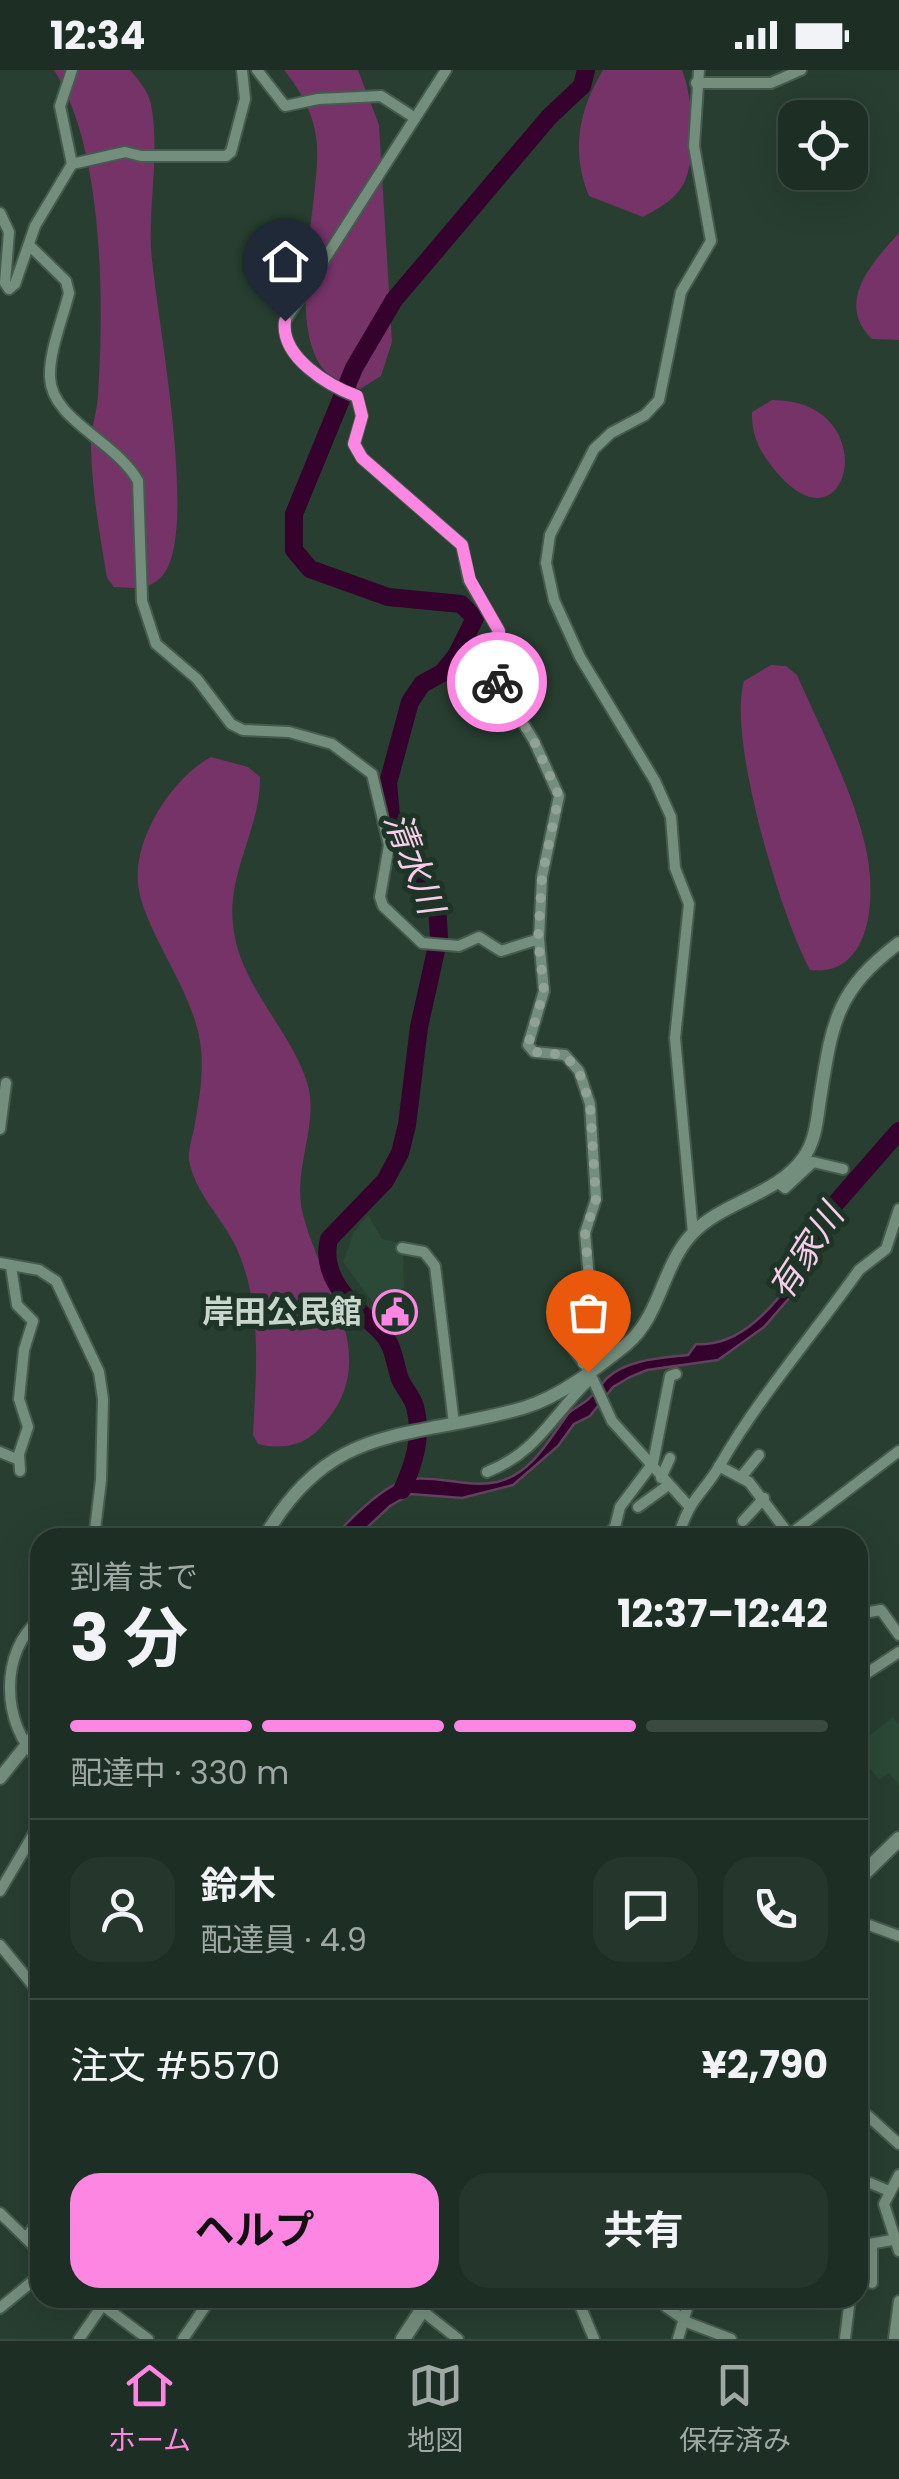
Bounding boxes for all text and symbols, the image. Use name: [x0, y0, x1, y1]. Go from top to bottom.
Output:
text: 12:34: [50, 9, 146, 62]
map controls: [778, 100, 868, 190]
button: locate: [778, 100, 868, 190]
pin: [243, 219, 328, 322]
icon: home: [258, 234, 313, 289]
courier: [447, 632, 547, 732]
icon: bike: [470, 655, 525, 710]
water label: 清水川: [373, 805, 458, 924]
water label: 有家川: [756, 1191, 857, 1309]
pin: [546, 1270, 631, 1373]
icon: bag: [561, 1285, 616, 1340]
place label: 岸田公民館: [202, 1289, 362, 1334]
public building icon: 岸田公民館: [372, 1289, 418, 1335]
text: 到着まで: [70, 1554, 198, 1599]
text: 12:37–12:42: [617, 1587, 828, 1640]
text: 3 分: [70, 1593, 188, 1684]
text: 配達中 · 330 m: [70, 1750, 289, 1795]
button: person: [70, 1857, 175, 1962]
button: chat: [593, 1857, 698, 1962]
button: phone: [723, 1857, 828, 1962]
text: 鈴木: [200, 1859, 276, 1912]
text: 配達員 · 4.9: [200, 1917, 367, 1962]
text: ¥2,790: [701, 2038, 828, 2091]
text: 注文 #5570: [70, 2039, 280, 2092]
button: ヘルプ: [70, 2173, 439, 2288]
button: 共有: [459, 2173, 828, 2288]
tab: ホーム: [108, 2358, 191, 2462]
tab: 地図: [407, 2358, 463, 2462]
tab: 保存済み: [679, 2358, 791, 2462]

